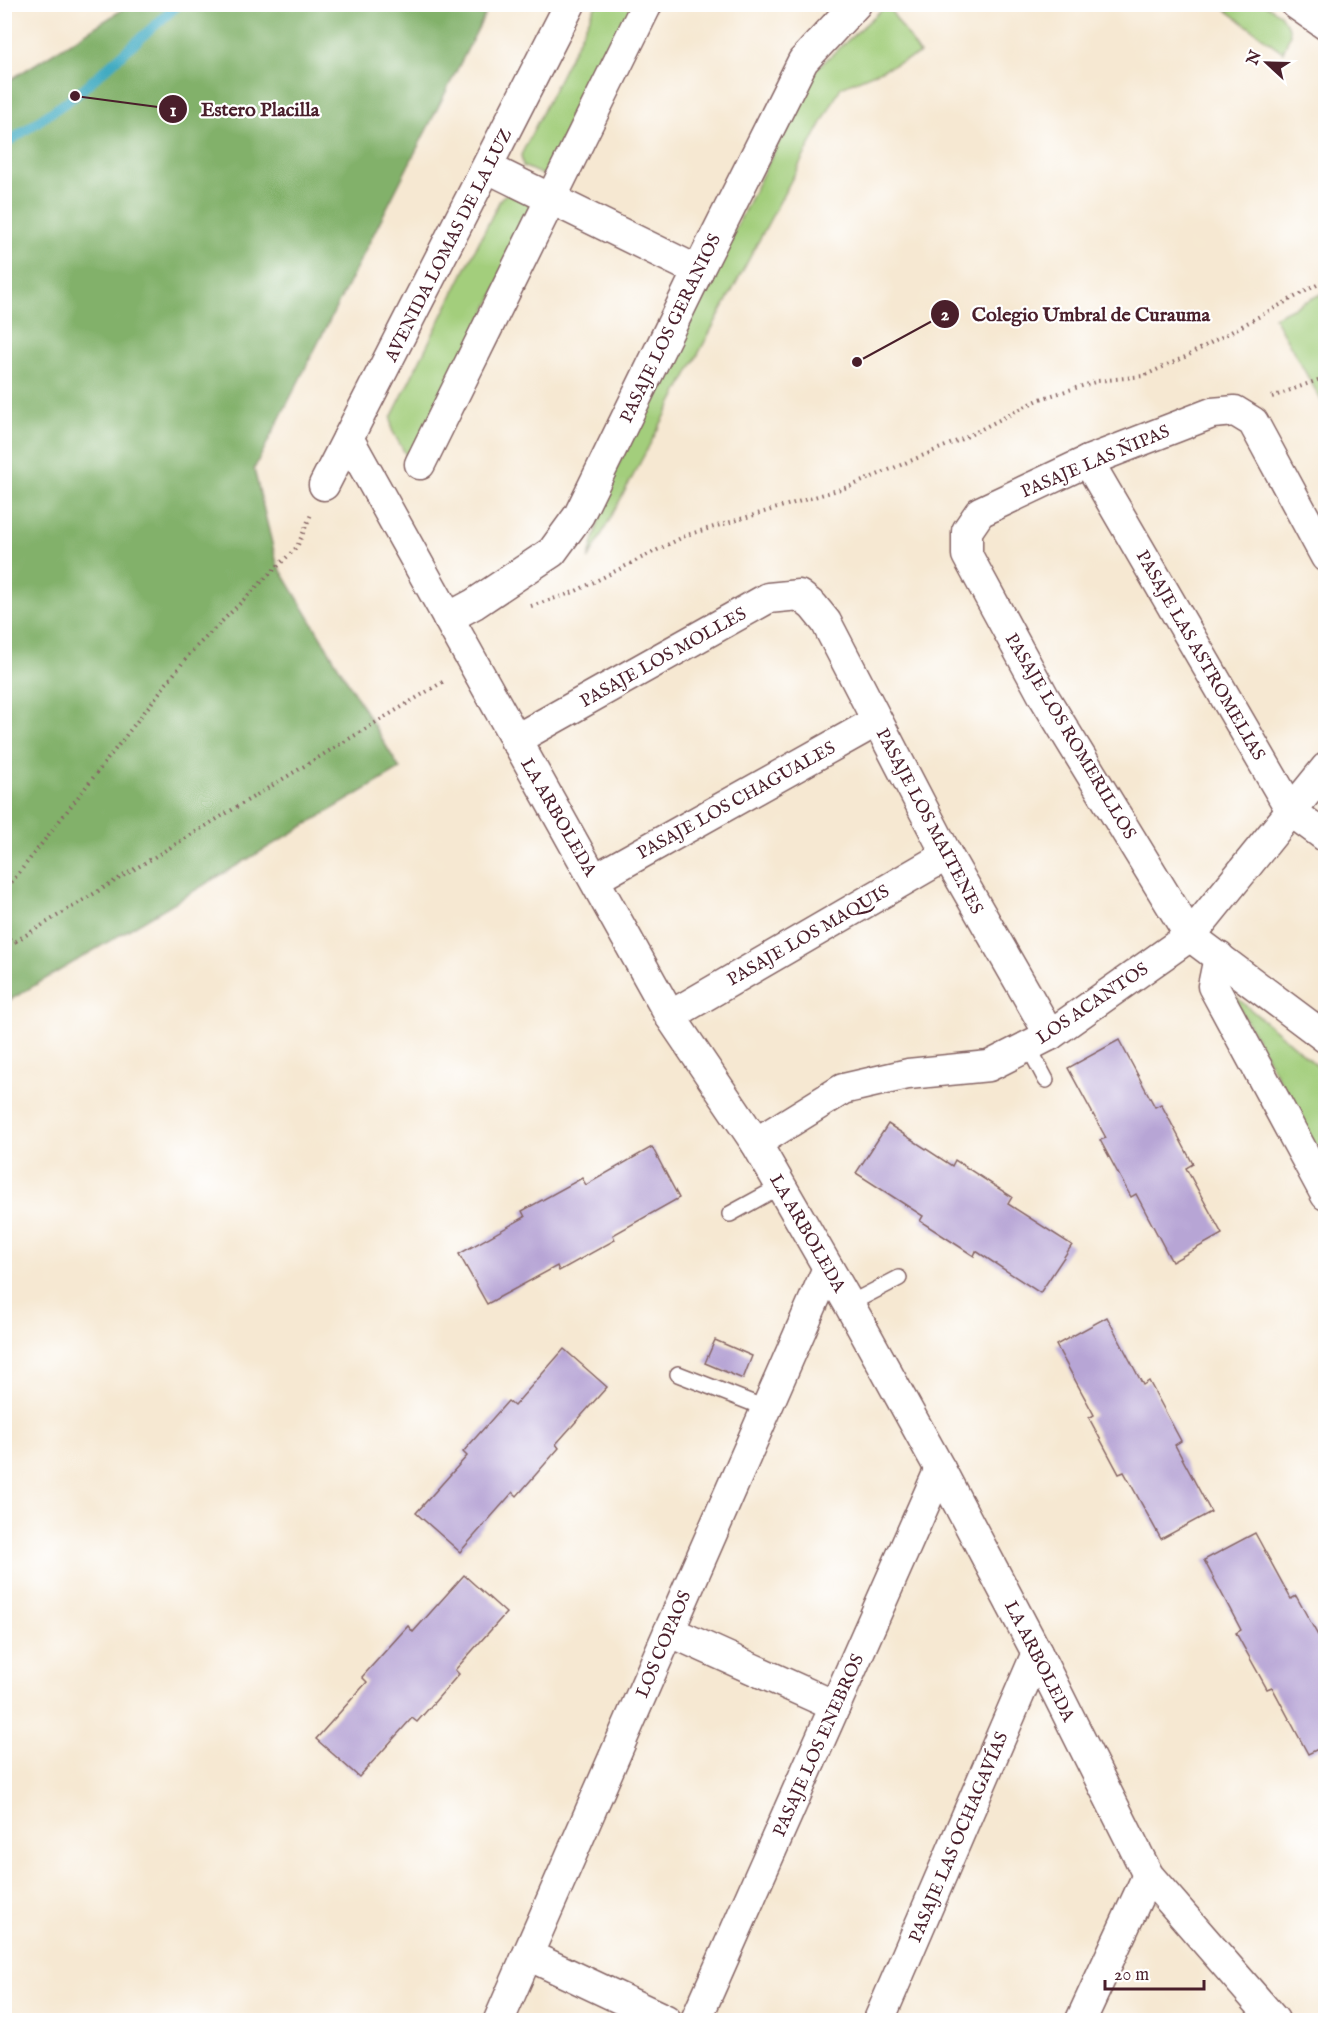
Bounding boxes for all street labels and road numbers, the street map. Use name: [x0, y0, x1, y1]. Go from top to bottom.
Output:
street label: AVENIDA LOMAS DE LA LUZ: [380, 125, 518, 367]
street label: PASAJE LOS GERANIOS: [616, 230, 727, 427]
street label: PASAJE LAS ÑIPAS: [1017, 419, 1174, 504]
street label: PASAJE LAS ASTROMELIAS: [1130, 547, 1269, 765]
street label: PASAJE LOS MOLLES: [577, 603, 751, 714]
street label: PASAJE LOS ROMERILLOS: [999, 630, 1140, 844]
street label: PASAJE LOS MAITENES: [870, 725, 988, 919]
street label: PASAJE LOS CHAGUALES: [634, 737, 840, 865]
street label: LA ARBOLEDA: [515, 754, 601, 882]
street label: PASAJE LOS MAQUIS: [724, 881, 894, 992]
street label: LOS ACANTOS: [1032, 958, 1153, 1050]
street label: LA ARBOLEDA: [764, 1170, 850, 1298]
street label: LOS COPAOS: [631, 1587, 697, 1702]
street label: LA ARBOLEDA: [998, 1597, 1079, 1727]
street label: PASAJE LOS ENEBROS: [769, 1651, 870, 1840]
street label: PASAJE LAS OCHAGAVÍAS: [903, 1728, 1014, 1946]

